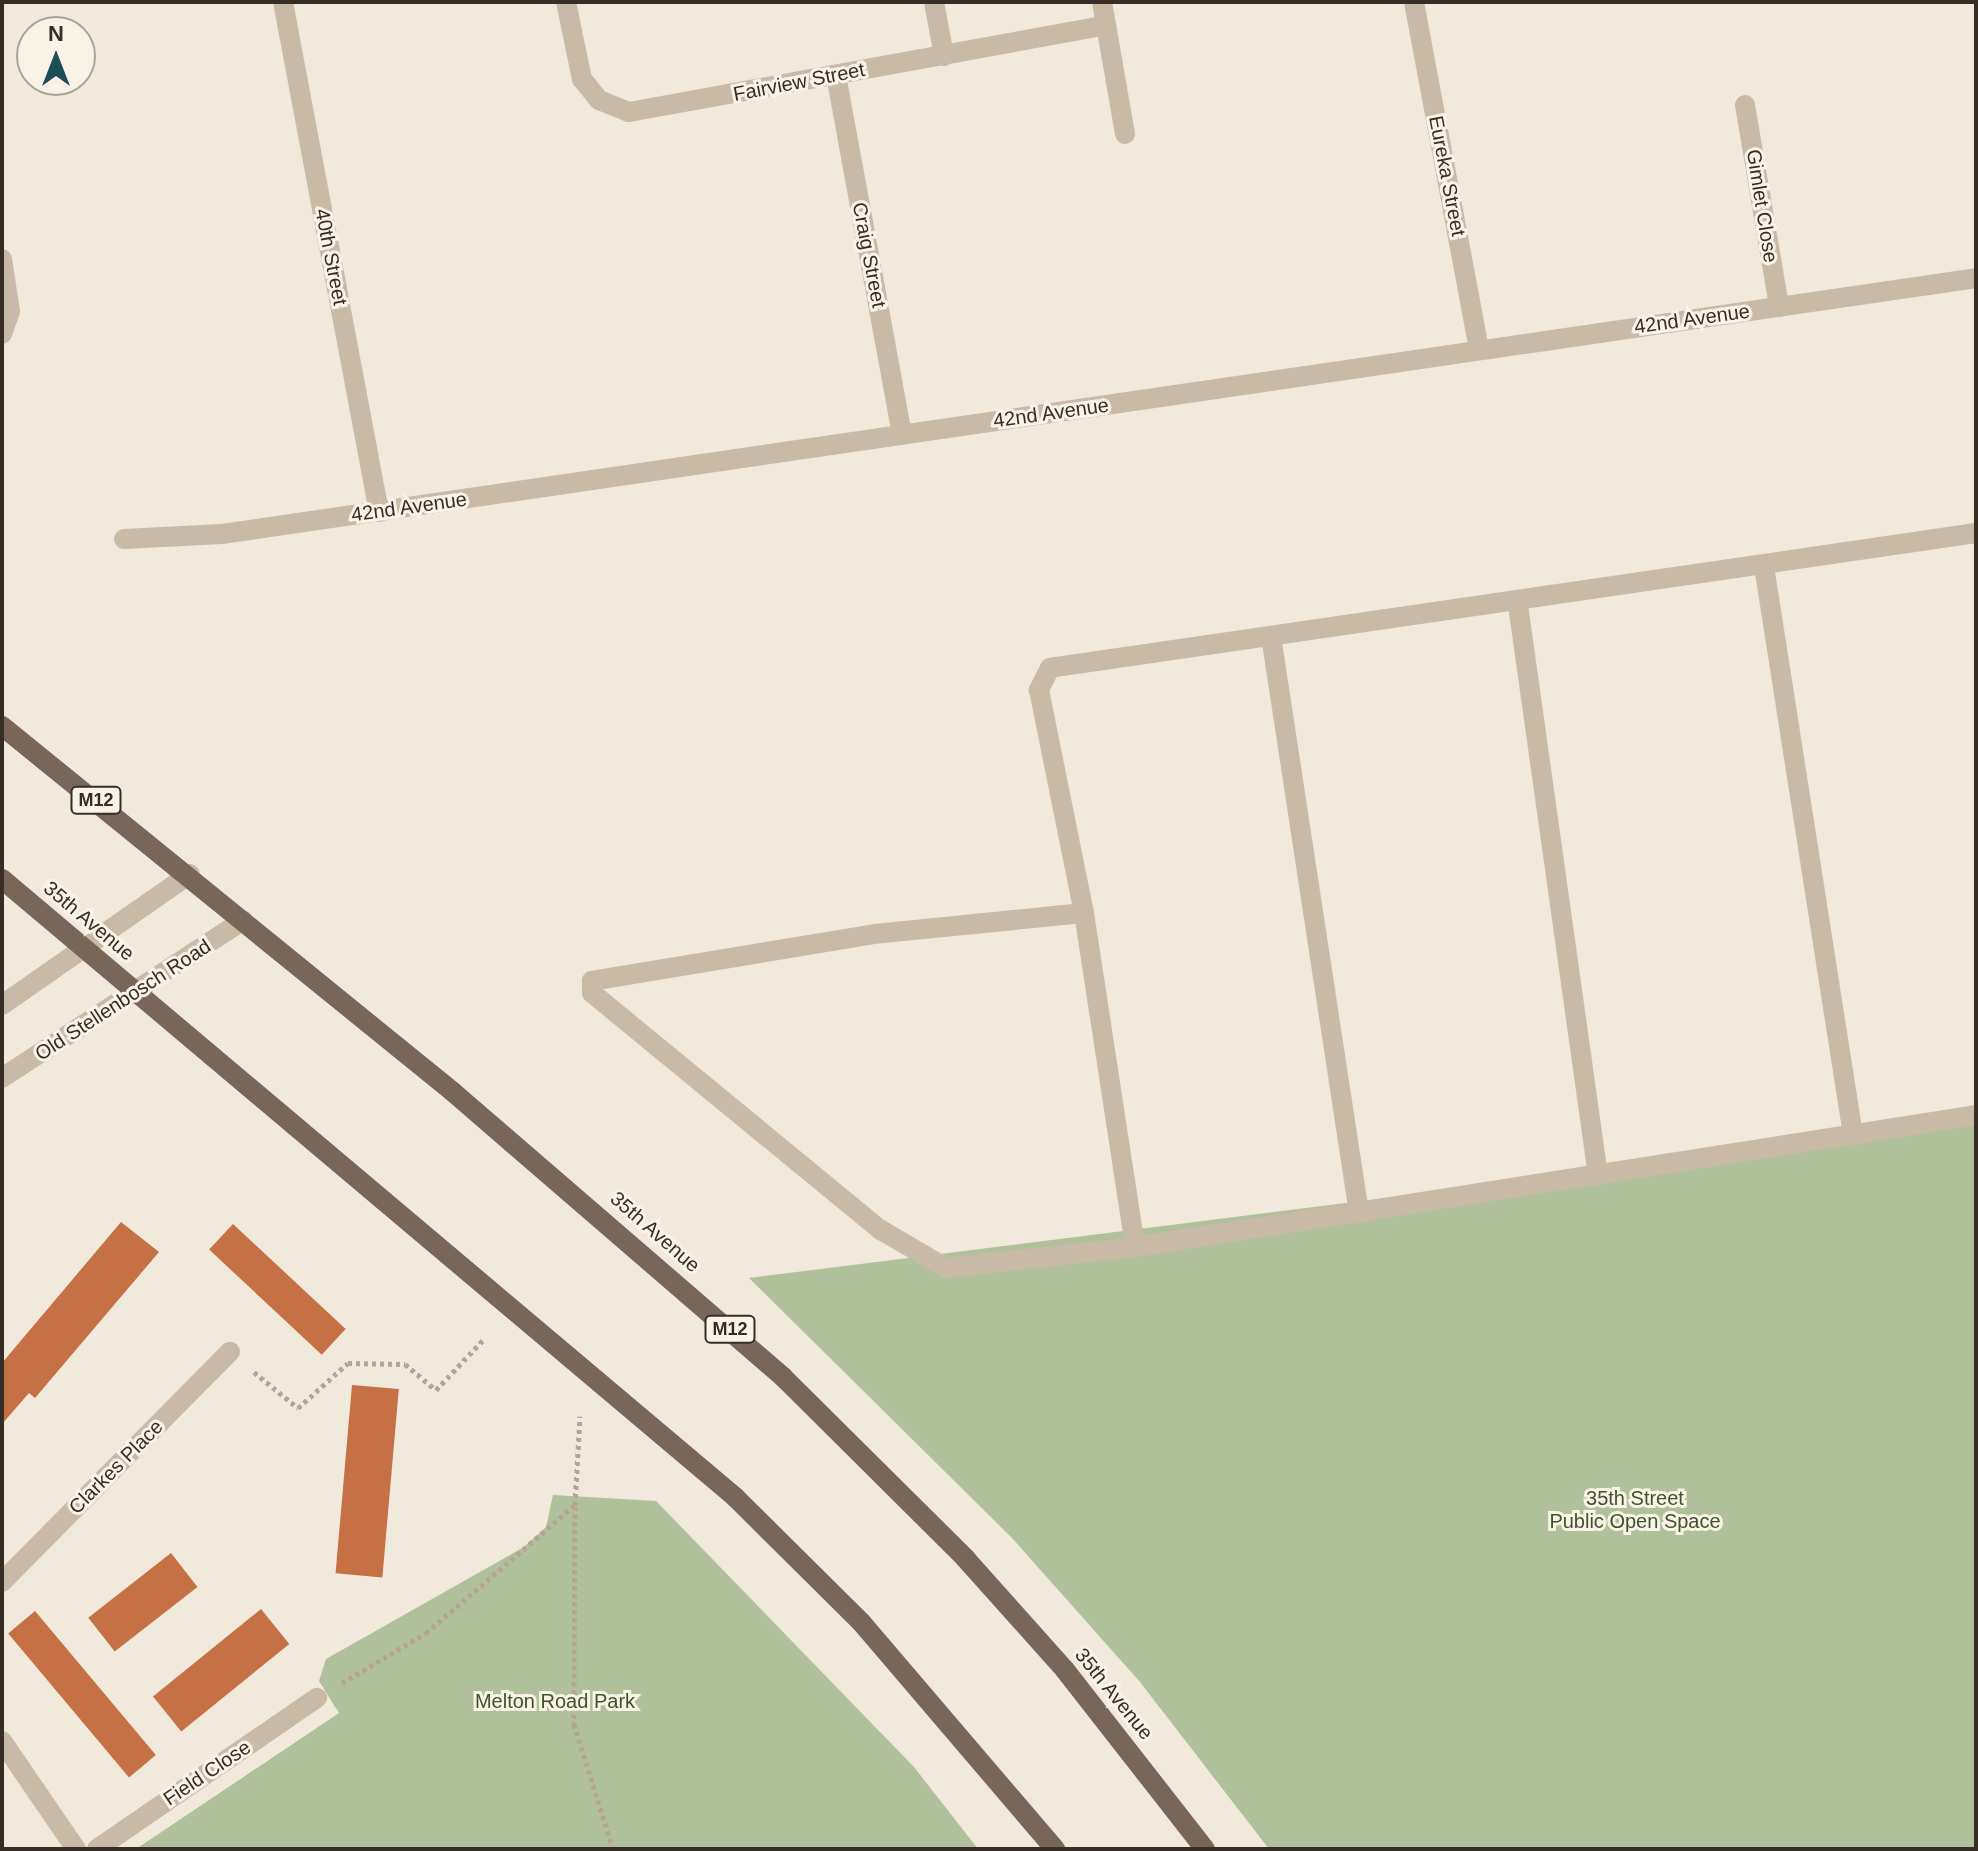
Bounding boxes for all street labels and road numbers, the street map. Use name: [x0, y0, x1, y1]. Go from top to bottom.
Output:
street label: Fairview Street: [731, 57, 867, 107]
street label: Eureka Street: [1424, 114, 1470, 238]
street label: Gimlet Close: [1741, 148, 1783, 264]
street label: Craig Street: [847, 200, 891, 310]
street label: 40th Street: [310, 207, 352, 307]
street label: 42nd Avenue: [1632, 299, 1752, 339]
street label: 42nd Avenue: [991, 393, 1111, 433]
street label: 42nd Avenue: [349, 487, 469, 527]
road number: M12: [70, 786, 122, 814]
street label: 35th Avenue: [38, 876, 140, 966]
street label: Old Stellenbosch Road: [31, 934, 215, 1066]
street label: 35th Avenue: [605, 1186, 705, 1278]
road number: M12: [704, 1315, 756, 1343]
street label: Clarkes Place: [64, 1415, 168, 1519]
street label: 35th Avenue: [1069, 1643, 1159, 1745]
street label: Field Close: [159, 1735, 255, 1811]

